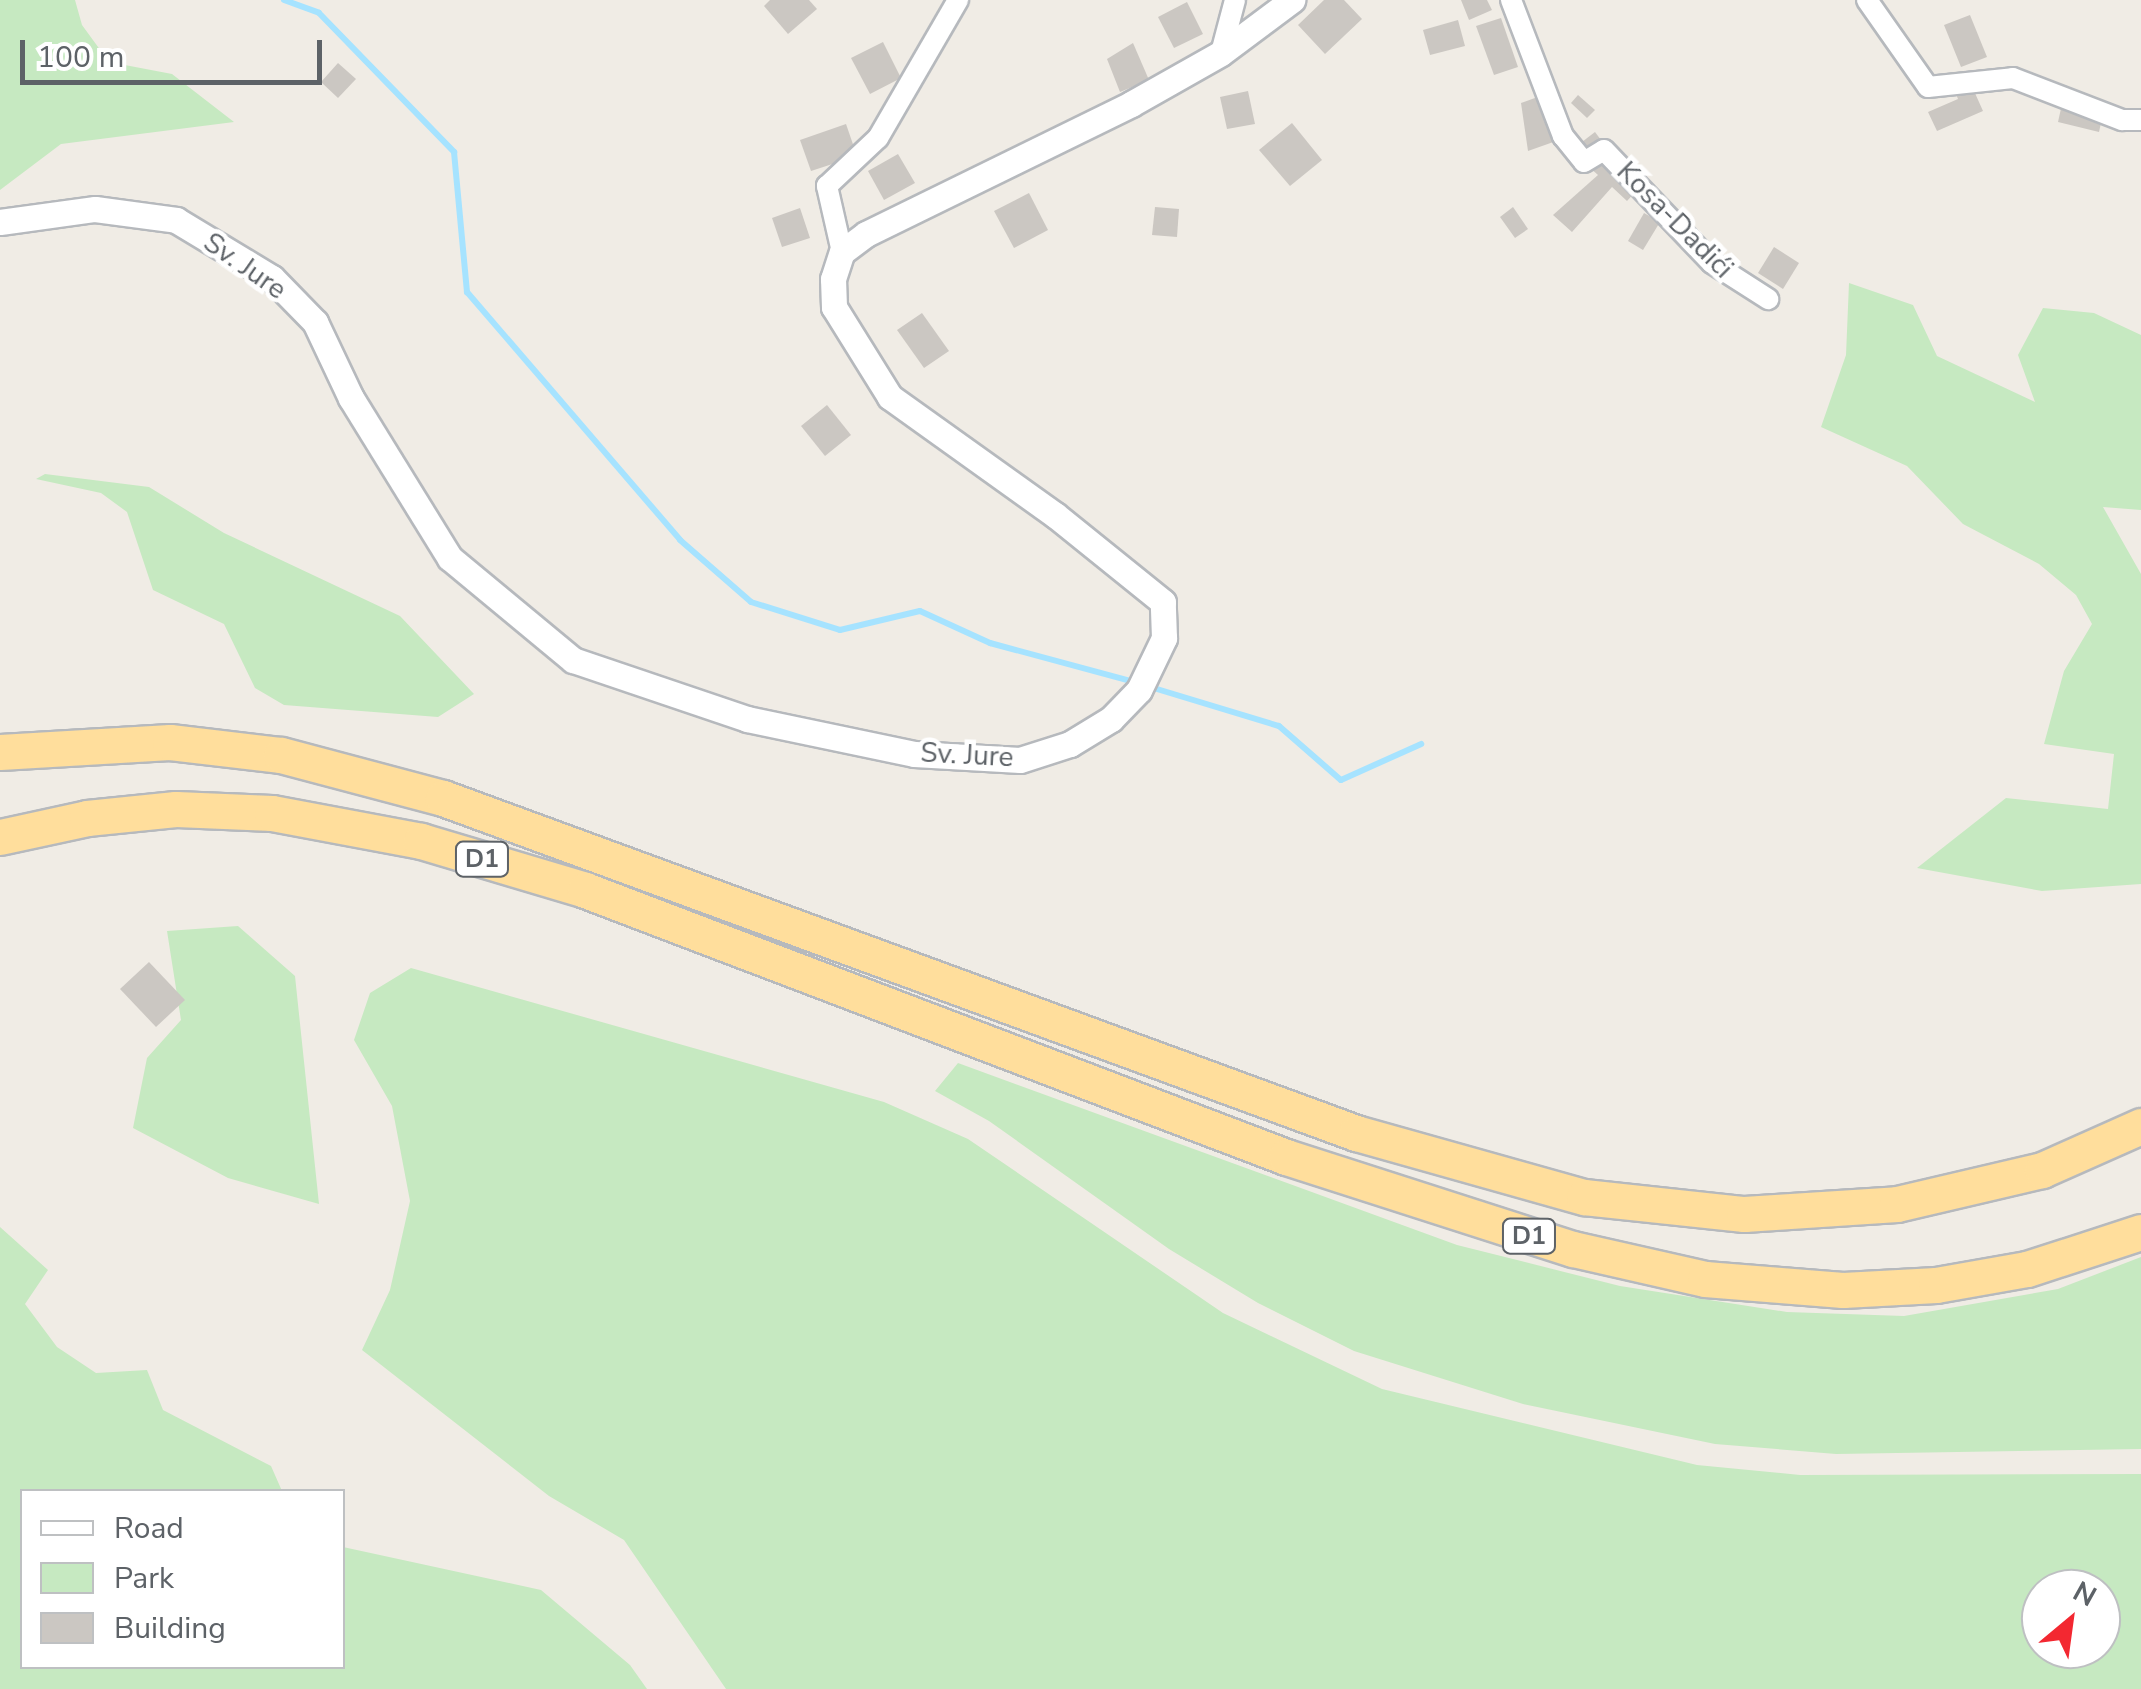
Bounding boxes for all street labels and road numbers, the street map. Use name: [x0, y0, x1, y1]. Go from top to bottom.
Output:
street label: Kosa-Dadići: [1610, 155, 1740, 285]
street label: Sv. Jure: [197, 226, 293, 306]
street label: Sv. Jure: [920, 736, 1014, 774]
road number: D1: [454, 839, 510, 879]
road number: D1: [1502, 1216, 1556, 1256]

